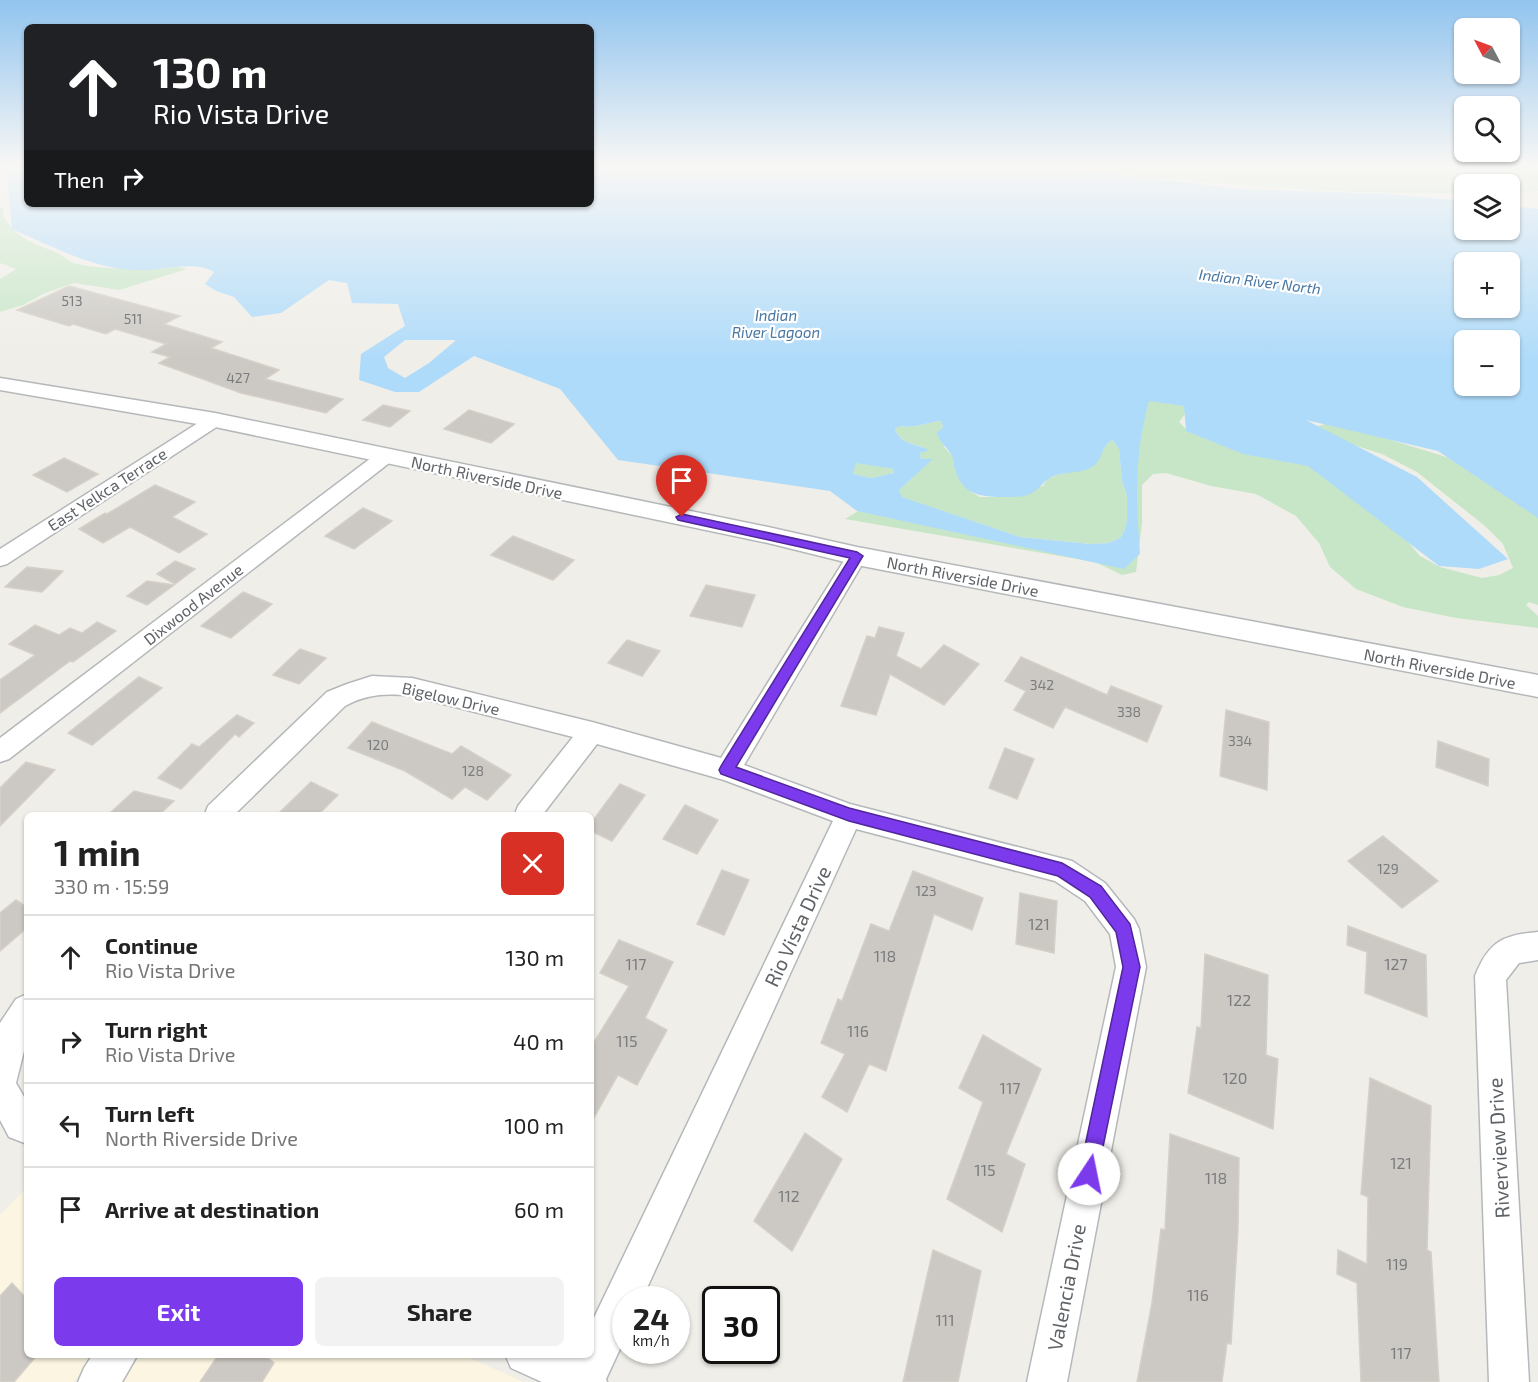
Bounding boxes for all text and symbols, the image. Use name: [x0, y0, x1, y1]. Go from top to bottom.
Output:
north arrow: [1454, 18, 1520, 84]
map controls: [1454, 18, 1520, 396]
text: 130 m: [153, 46, 268, 96]
icon: ahead: [54, 48, 132, 126]
button: search: [1454, 96, 1520, 162]
text: Rio Vista Drive: [153, 97, 329, 129]
icon: right: [116, 162, 149, 195]
text: Then: [54, 166, 104, 192]
button: layers: [1454, 174, 1520, 240]
button: +: [1454, 252, 1520, 318]
water label: Indian River North: [1198, 265, 1322, 297]
house number: 513: [62, 292, 82, 309]
water label: Indian River Lagoon: [732, 306, 820, 341]
house number: 511: [124, 310, 142, 327]
button: −: [1454, 330, 1520, 396]
house number: 427: [226, 369, 250, 386]
street label: East Yelkca Terrace: [44, 443, 170, 535]
street label: North Riverside Drive: [410, 452, 564, 502]
pin: [656, 455, 707, 517]
icon: arrive: [665, 464, 698, 497]
street label: North Riverside Drive: [885, 552, 1041, 600]
street label: Dixwood Avenue: [140, 559, 246, 649]
street label: North Riverside Drive: [1362, 644, 1518, 692]
house number: 342: [1030, 676, 1054, 693]
street label: Bigelow Drive: [400, 678, 502, 718]
house number: 338: [1117, 703, 1141, 720]
house number: 334: [1228, 732, 1252, 749]
house number: 120: [367, 736, 389, 753]
house number: 128: [462, 762, 484, 779]
text: 1 min: [54, 830, 141, 873]
button: close: [501, 832, 564, 895]
house number: 129: [1377, 860, 1399, 877]
street label: Rio Vista Drive: [759, 862, 835, 990]
text: 330 m · 15:59: [54, 874, 169, 898]
house number: 123: [915, 882, 937, 899]
house number: 121: [1028, 914, 1050, 933]
text: Continue: [105, 932, 198, 958]
icon: ahead: [54, 941, 87, 974]
text: 130 m: [506, 944, 564, 970]
house number: 118: [874, 946, 896, 965]
house number: 117: [626, 954, 646, 973]
house number: 127: [1384, 954, 1408, 973]
text: Rio Vista Drive: [105, 958, 236, 982]
house number: 122: [1227, 990, 1251, 1009]
text: Turn right: [105, 1016, 207, 1042]
house number: 116: [847, 1021, 869, 1040]
icon: right: [54, 1025, 87, 1058]
text: 40 m: [513, 1028, 564, 1054]
house number: 115: [616, 1031, 638, 1050]
text: Rio Vista Drive: [105, 1042, 236, 1066]
house number: 120: [1222, 1068, 1248, 1087]
street label: Riverview Drive: [1482, 1077, 1514, 1219]
house number: 117: [1000, 1078, 1020, 1097]
text: Turn left: [105, 1100, 194, 1126]
icon: left: [54, 1109, 87, 1142]
text: 100 m: [505, 1112, 564, 1138]
text: North Riverside Drive: [105, 1126, 298, 1150]
position arrow: [1057, 1142, 1121, 1206]
house number: 121: [1390, 1153, 1412, 1172]
house number: 115: [974, 1160, 996, 1179]
house number: 118: [1205, 1168, 1227, 1187]
house number: 112: [778, 1186, 800, 1205]
icon: arrive: [54, 1193, 87, 1226]
text: Arrive at destination: [105, 1196, 319, 1222]
text: 60 m: [514, 1196, 564, 1222]
street label: Valencia Drive: [1042, 1222, 1090, 1352]
house number: 119: [1386, 1254, 1408, 1273]
button: Exit: [54, 1277, 303, 1346]
button: Share: [315, 1277, 564, 1346]
house number: 116: [1187, 1285, 1209, 1304]
speed limit sign: 30: [702, 1286, 780, 1364]
text: 24: [633, 1300, 669, 1336]
house number: 111: [935, 1310, 955, 1329]
text: km/h: [632, 1331, 670, 1349]
house number: 117: [1391, 1343, 1411, 1362]

